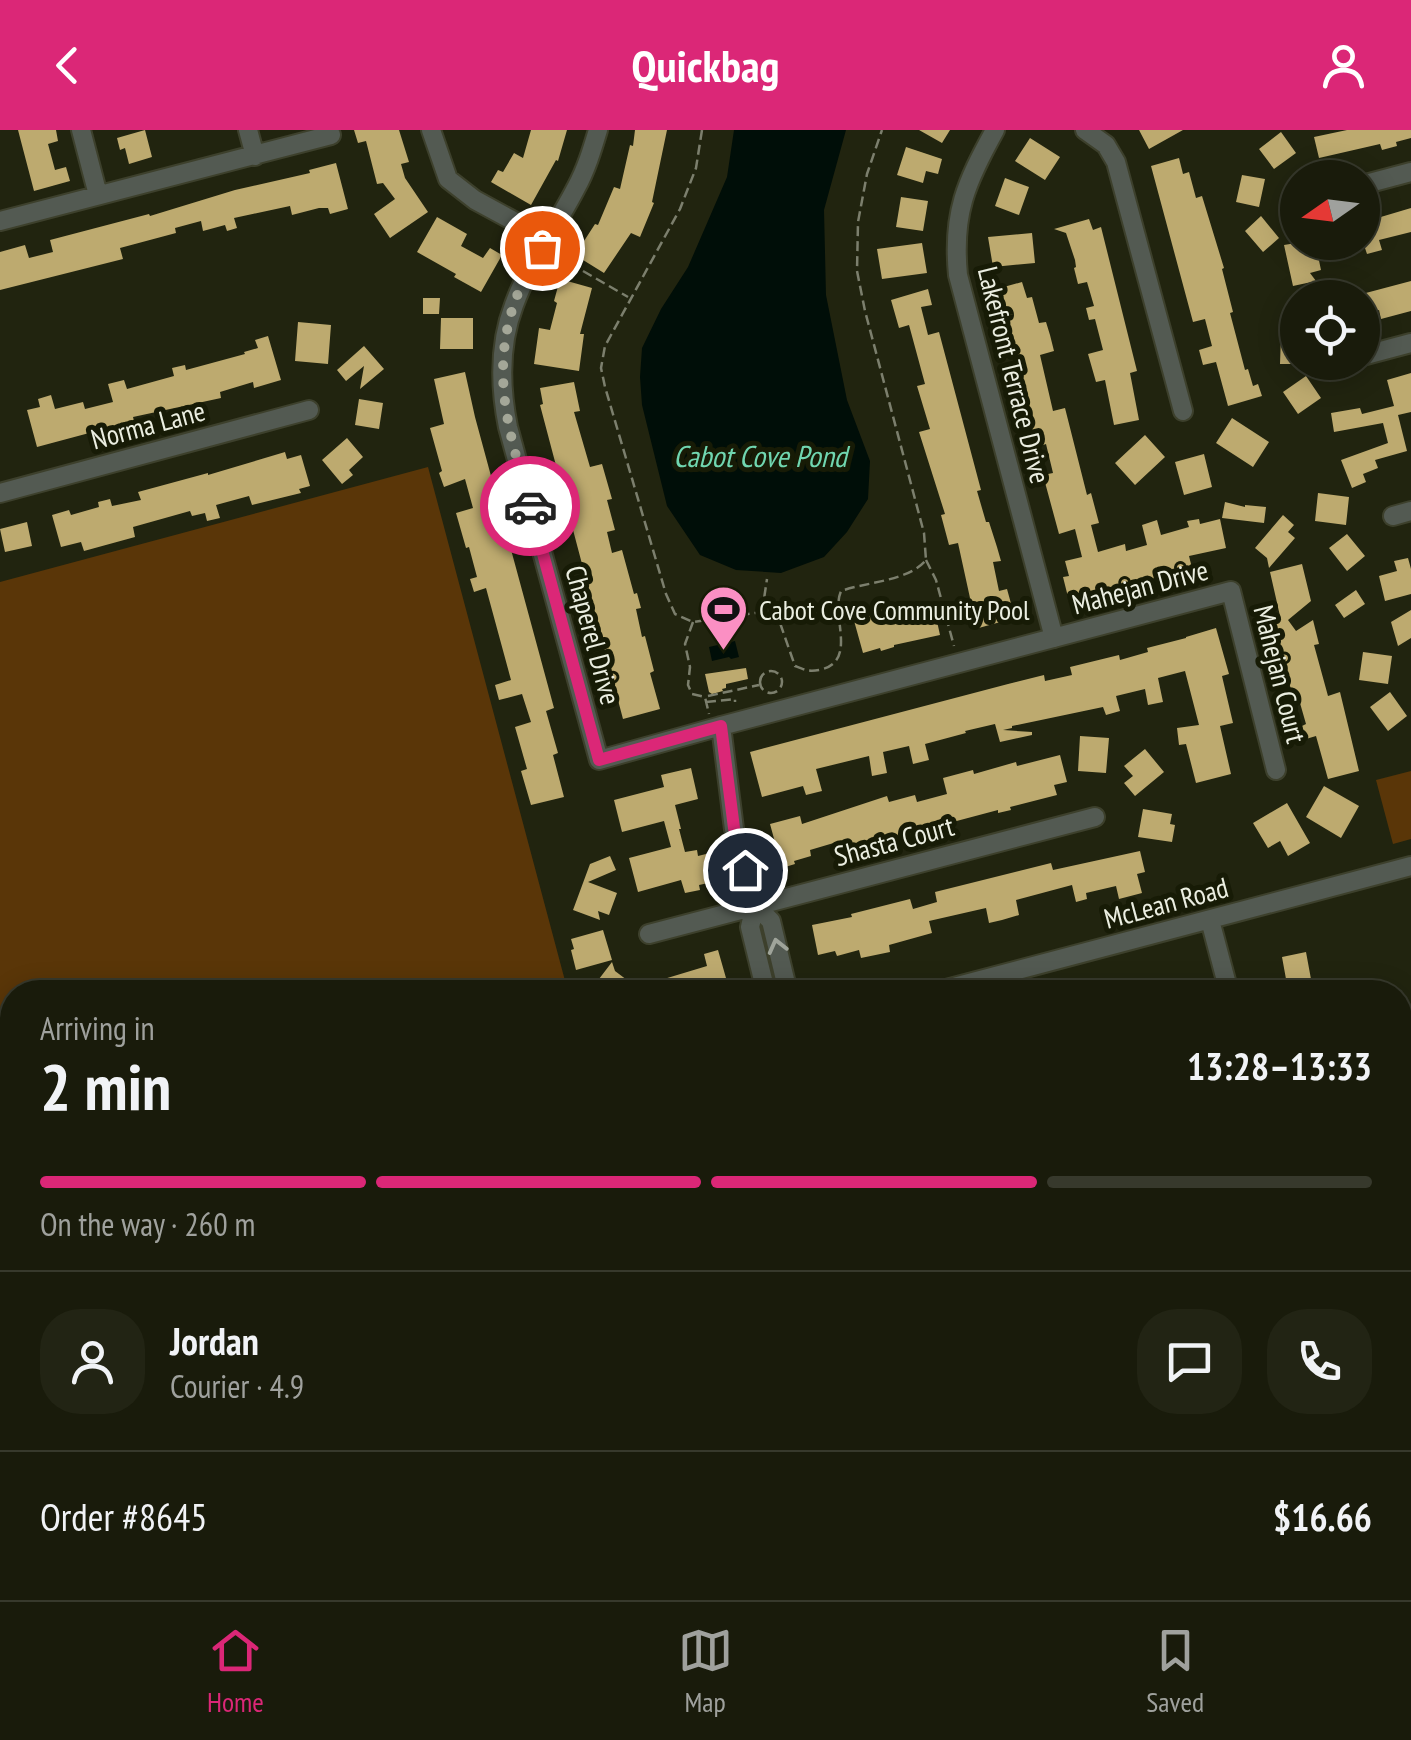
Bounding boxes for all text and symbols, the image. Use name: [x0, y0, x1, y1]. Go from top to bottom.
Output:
text: Quickbag: [632, 36, 779, 94]
icon: back: [40, 38, 95, 93]
icon: person: [1316, 38, 1371, 93]
north arrow: [1280, 160, 1380, 260]
map controls: [1280, 160, 1380, 380]
pin: [500, 206, 585, 291]
icon: bag: [515, 221, 570, 276]
street label: Lakefront Terrace Drive: [970, 263, 1059, 487]
button: locate: [1280, 280, 1380, 380]
street label: Norma Lane: [87, 392, 209, 457]
water label: Cabot Cove Pond: [673, 436, 851, 475]
courier: [480, 456, 580, 556]
icon: car: [503, 479, 558, 534]
street label: Mahejan Drive: [1068, 551, 1212, 622]
street label: Chaperel Drive: [557, 561, 630, 709]
sports icon: Cabot Cove Community Pool: [698, 584, 750, 652]
place label: Cabot Cove Community Pool: [759, 591, 1030, 628]
street label: Mahejan Court: [1246, 601, 1316, 747]
street label: Shasta Court: [830, 807, 958, 874]
pin: [703, 828, 788, 913]
icon: home: [718, 843, 773, 898]
street label: McLean Road: [1100, 868, 1232, 937]
one-way arrow: [768, 938, 789, 955]
text: Arriving in: [40, 1007, 155, 1049]
text: 13:28–13:33: [1187, 1041, 1372, 1090]
text: 2 min: [40, 1044, 171, 1128]
text: On the way · 260 m: [40, 1203, 255, 1245]
button: person: [40, 1309, 145, 1414]
button: chat: [1137, 1309, 1242, 1414]
button: phone: [1267, 1309, 1372, 1414]
text: Jordan: [170, 1316, 259, 1365]
text: Courier · 4.9: [170, 1365, 304, 1407]
text: Order #8645: [40, 1492, 207, 1541]
text: $16.66: [1273, 1492, 1372, 1541]
tab: Home: [207, 1623, 264, 1720]
tab: Map: [678, 1623, 733, 1720]
tab: Saved: [1146, 1623, 1204, 1720]

